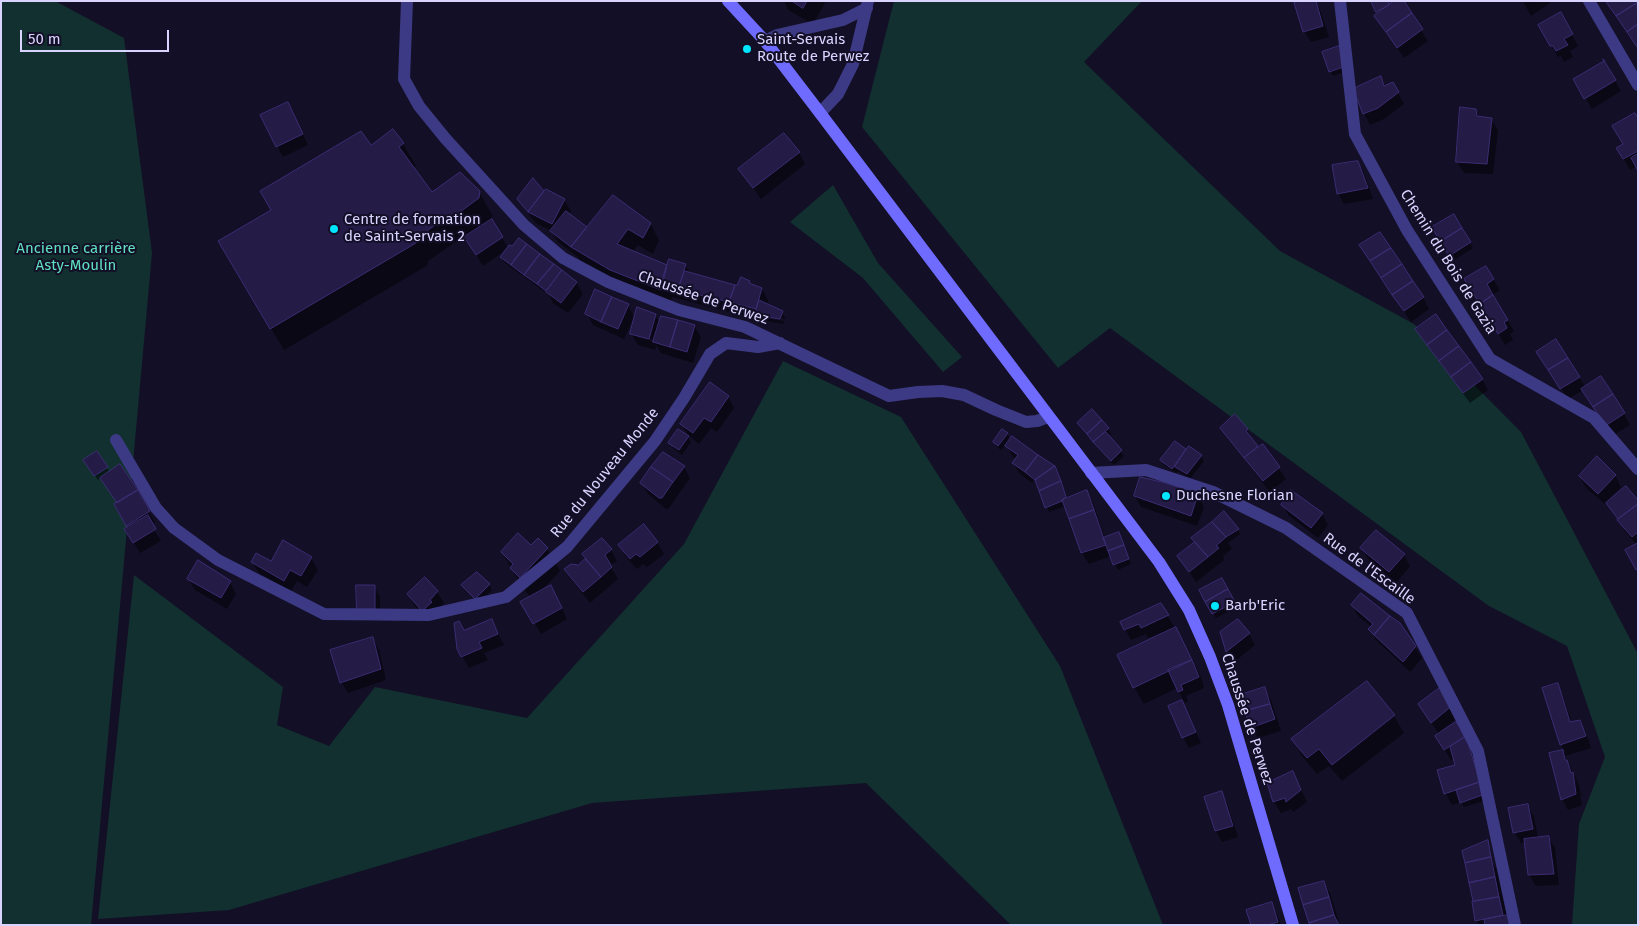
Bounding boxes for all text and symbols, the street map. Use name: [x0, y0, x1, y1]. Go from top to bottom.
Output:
scale bar: [22, 20, 171, 52]
text: 50 m: [28, 30, 61, 48]
place label: Saint-Servais Route de Perwez: [757, 31, 869, 66]
marker: Saint-Servais Route de Perwez: [741, 43, 753, 55]
street label: Chemin du Bois de Gazia: [1396, 186, 1500, 338]
place label: Centre de formation de Saint-Servais 2: [344, 211, 481, 246]
marker: Centre de formation de Saint-Servais 2: [328, 223, 340, 235]
park label: Ancienne carrière Asty-Moulin: [16, 240, 136, 275]
street label: Chaussée de Perwez: [635, 267, 771, 329]
street label: Rue du Nouveau Monde: [547, 404, 663, 542]
place label: Duchesne Florian: [1176, 487, 1294, 505]
marker: Duchesne Florian: [1160, 490, 1172, 502]
street label: Rue de l'Escaille: [1319, 529, 1419, 609]
place label: Barb'Eric: [1225, 597, 1285, 615]
marker: Barb'Eric: [1209, 600, 1221, 612]
street label: Chaussée de Perwez: [1217, 651, 1277, 787]

